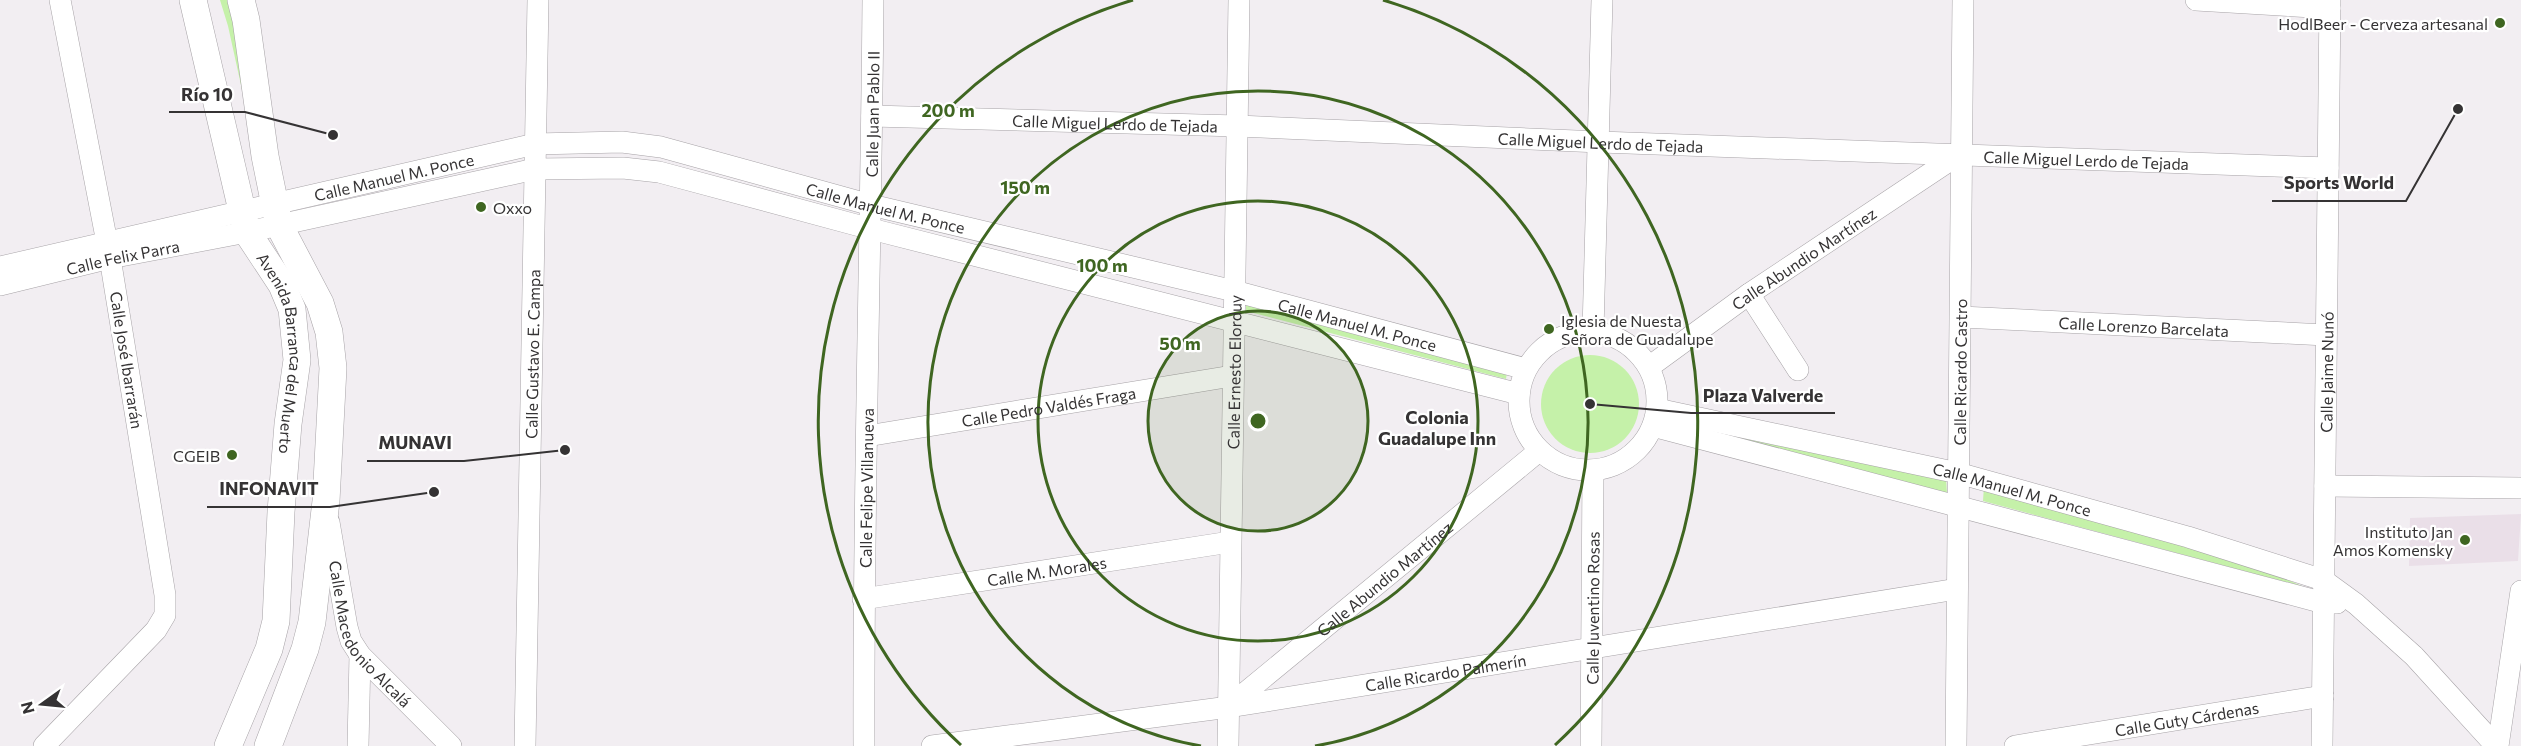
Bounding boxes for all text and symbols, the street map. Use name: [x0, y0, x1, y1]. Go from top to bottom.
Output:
place label: HodlBeer - Cerveza artesanal: [2278, 14, 2488, 33]
marker: HodlBeer - Cerveza artesanal: [2493, 16, 2507, 30]
street label: Calle Juan Pablo II: [861, 51, 882, 178]
callout: Río 10: [169, 76, 245, 112]
text: Río 10: [181, 83, 233, 105]
text: 200 m: [921, 99, 975, 121]
street label: Calle Miguel Lerdo de Tejada: [1012, 110, 1218, 135]
street label: Calle Miguel Lerdo de Tejada: [1497, 128, 1704, 155]
street label: Calle Miguel Lerdo de Tejada: [1983, 146, 2189, 173]
street label: Calle Manuel M. Ponce: [312, 149, 475, 204]
callout: Sports World: [2272, 165, 2406, 201]
text: Sports World: [2284, 171, 2394, 193]
text: 150 m: [1000, 176, 1050, 198]
street label: Calle Manuel M. Ponce: [804, 178, 967, 236]
place label: Oxxo: [493, 198, 532, 217]
marker: Oxxo: [474, 200, 488, 214]
street label: Calle Abundio Martínez: [1727, 203, 1879, 313]
street label: Calle Felix Parra: [64, 236, 181, 278]
street label: Avenida Barranca del Muerto: [254, 249, 307, 455]
text: 100 m: [1076, 254, 1128, 276]
street label: Calle Gustavo E. Campa: [521, 269, 543, 439]
street label: Calle José Ibarrarán: [107, 290, 147, 430]
street label: Calle Manuel M. Ponce: [1276, 294, 1439, 354]
street label: Calle Ernesto Elorduy: [1223, 295, 1244, 449]
street label: Calle Ricardo Castro: [1949, 298, 1970, 446]
place label: Iglesia de Nuesta Señora de Guadalupe: [1561, 311, 1714, 348]
street label: Calle Jaime Nunó: [2316, 311, 2336, 433]
street label: Calle Lorenzo Barcelata: [2058, 312, 2229, 340]
marker: Iglesia de Nuesta Señora de Guadalupe: [1542, 322, 1556, 336]
text: 50 m: [1159, 332, 1201, 354]
callout: Plaza Valverde: [1691, 377, 1835, 413]
street label: Calle Pedro Valdés Fraga: [960, 382, 1137, 430]
text: Plaza Valverde: [1703, 384, 1823, 406]
district label: Colonia Guadalupe Inn: [1378, 406, 1496, 449]
street label: Calle Felipe Villanueva: [855, 408, 876, 568]
centre of rings: [1248, 411, 1268, 431]
callout: MUNAVI: [367, 425, 464, 461]
text: MUNAVI: [378, 431, 452, 453]
place label: CGEIB: [173, 446, 220, 465]
marker: CGEIB: [225, 448, 239, 462]
street label: Calle Manuel M. Ponce: [1931, 458, 2093, 519]
callout: INFONAVIT: [207, 471, 330, 507]
text: INFONAVIT: [219, 477, 319, 499]
street label: Calle Abundio Martínez: [1313, 517, 1456, 640]
place label: Instituto Jan Amos Komensky: [2333, 522, 2453, 559]
street label: Calle Juventino Rosas: [1582, 531, 1602, 685]
marker: Instituto Jan Amos Komensky: [2458, 533, 2472, 547]
street label: Calle M. Morales: [986, 552, 1108, 589]
street label: Calle Macedonio Alcalá: [326, 559, 416, 711]
street label: Calle Ricardo Palmerín: [1364, 649, 1528, 694]
north arrow: [12, 674, 72, 734]
street label: Calle Guty Cárdenas: [2113, 697, 2260, 739]
text: N: [16, 700, 38, 716]

